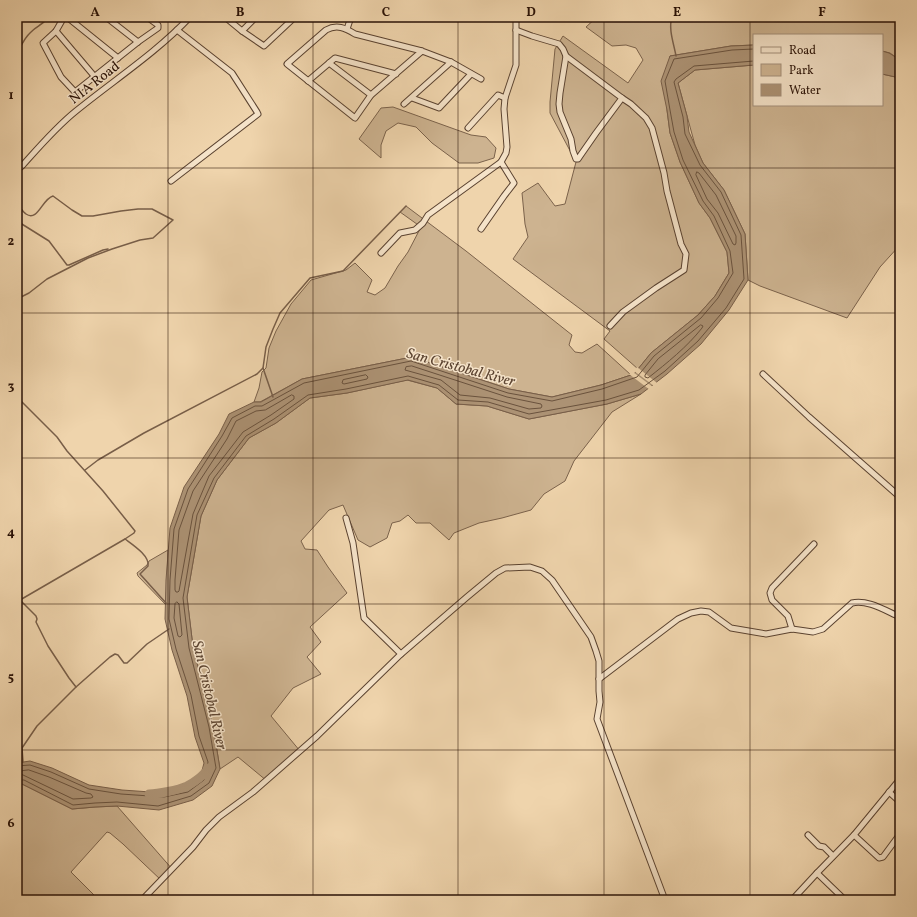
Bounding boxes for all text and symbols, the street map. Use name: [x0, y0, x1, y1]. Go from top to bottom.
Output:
text: A: [90, 4, 100, 22]
text: B: [236, 4, 245, 22]
text: C: [382, 4, 390, 22]
text: D: [526, 4, 536, 22]
text: E: [673, 4, 681, 22]
text: F: [818, 4, 826, 22]
legend: [753, 34, 883, 106]
text: Road: [789, 43, 816, 59]
street label: NIA Road: [66, 57, 124, 109]
text: Park: [789, 63, 814, 79]
text: Water: [789, 83, 821, 99]
text: 1: [8, 87, 14, 105]
text: 2: [8, 233, 15, 251]
water label: San Cristobal River: [404, 344, 518, 393]
text: 3: [8, 378, 15, 396]
text: 4: [7, 524, 15, 542]
water label: San Cristobal River: [186, 639, 231, 753]
text: 5: [8, 669, 14, 687]
text: 6: [7, 815, 15, 833]

